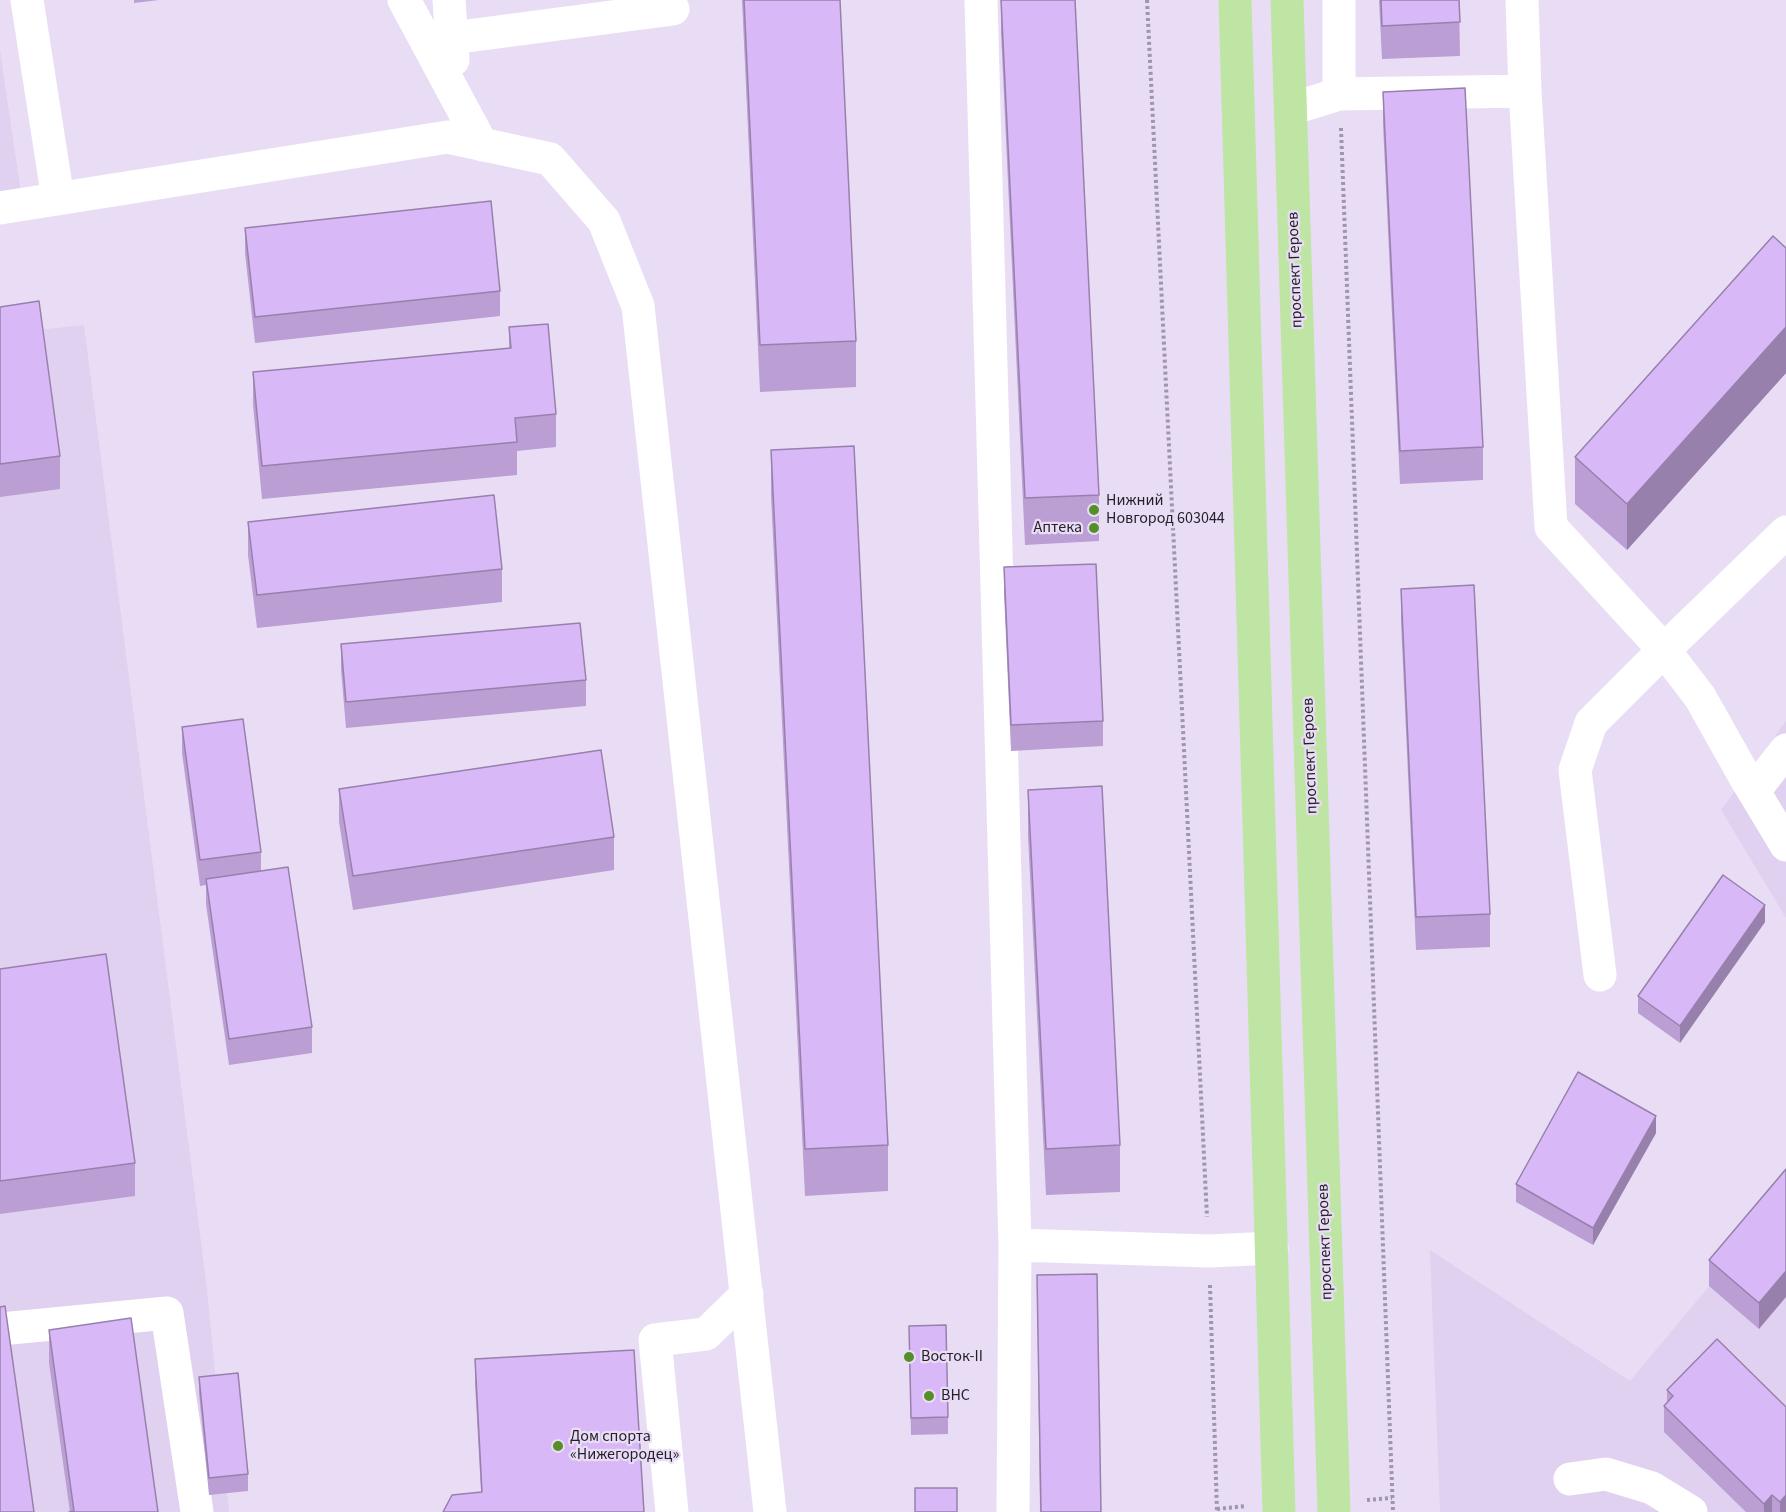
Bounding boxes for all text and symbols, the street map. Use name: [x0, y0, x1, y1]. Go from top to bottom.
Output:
street label: проспект Героев: [1284, 211, 1308, 329]
place label: Нижний Новгород 603044: [1106, 491, 1225, 529]
marker: Нижний Новгород 603044: [1087, 503, 1101, 517]
place label: Аптека: [1034, 518, 1082, 538]
marker: Аптека: [1087, 521, 1101, 535]
street label: проспект Героев: [1299, 697, 1323, 815]
street label: проспект Героев: [1314, 1183, 1338, 1301]
place label: Восток-II: [921, 1347, 983, 1367]
marker: Восток-II: [902, 1350, 916, 1364]
place label: ВНС: [941, 1386, 970, 1406]
marker: ВНС: [922, 1389, 936, 1403]
place label: Дом спорта «Нижегородец»: [570, 1427, 679, 1465]
marker: Дом спорта «Нижегородец»: [551, 1439, 565, 1453]

